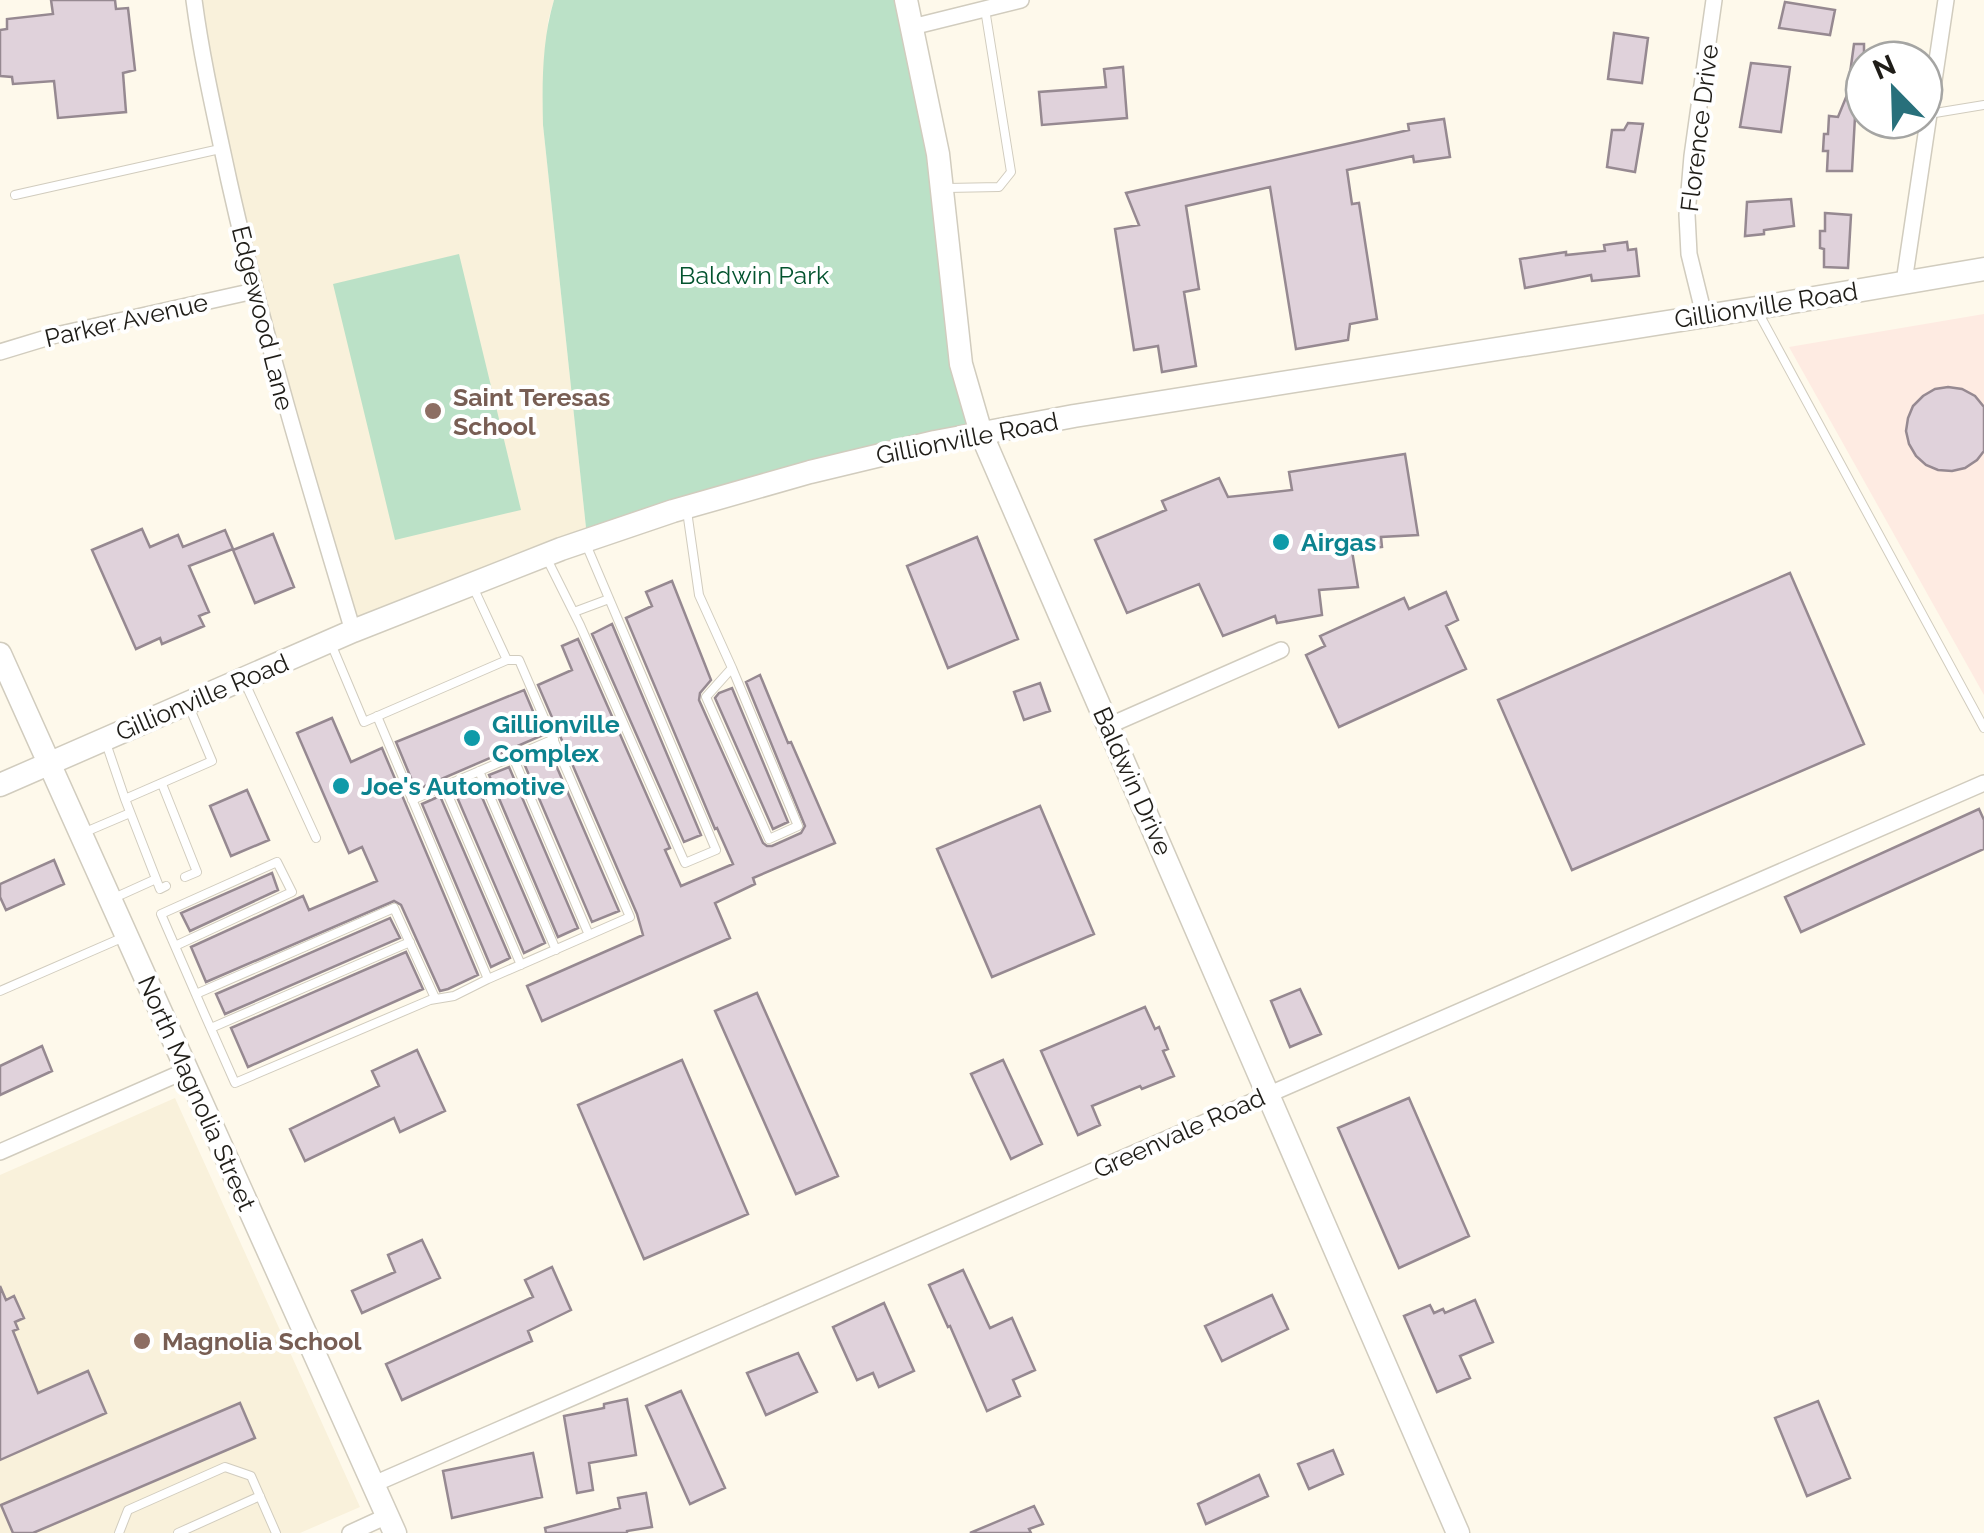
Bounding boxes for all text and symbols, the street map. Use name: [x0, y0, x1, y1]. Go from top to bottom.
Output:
north arrow: [1844, 40, 1944, 140]
street label: Florence Drive: [1674, 43, 1724, 213]
text: N: [1868, 48, 1901, 87]
street label: Edgewood Lane: [226, 223, 300, 413]
park label: Baldwin Park: [679, 260, 830, 290]
street label: Gillionville Road: [1672, 276, 1860, 334]
street label: Parker Avenue: [41, 287, 211, 353]
place label: Saint Teresas School: [453, 382, 610, 441]
marker: Saint Teresas School: [422, 400, 444, 422]
street label: Gillionville Road: [873, 406, 1061, 470]
place label: Airgas: [1301, 527, 1376, 557]
marker: Airgas: [1270, 531, 1292, 553]
street label: Gillionville Road: [111, 647, 293, 747]
street label: Baldwin Drive: [1087, 702, 1179, 860]
place label: Gillionville Complex: [492, 709, 620, 768]
marker: Gillionville Complex: [461, 727, 483, 749]
place label: Joe's Automotive: [361, 771, 565, 801]
marker: Joe's Automotive: [330, 775, 352, 797]
street label: North Magnolia Street: [132, 971, 263, 1216]
street label: Greenvale Road: [1089, 1082, 1269, 1184]
place label: Magnolia School: [162, 1326, 361, 1356]
marker: Magnolia School: [131, 1330, 153, 1352]

